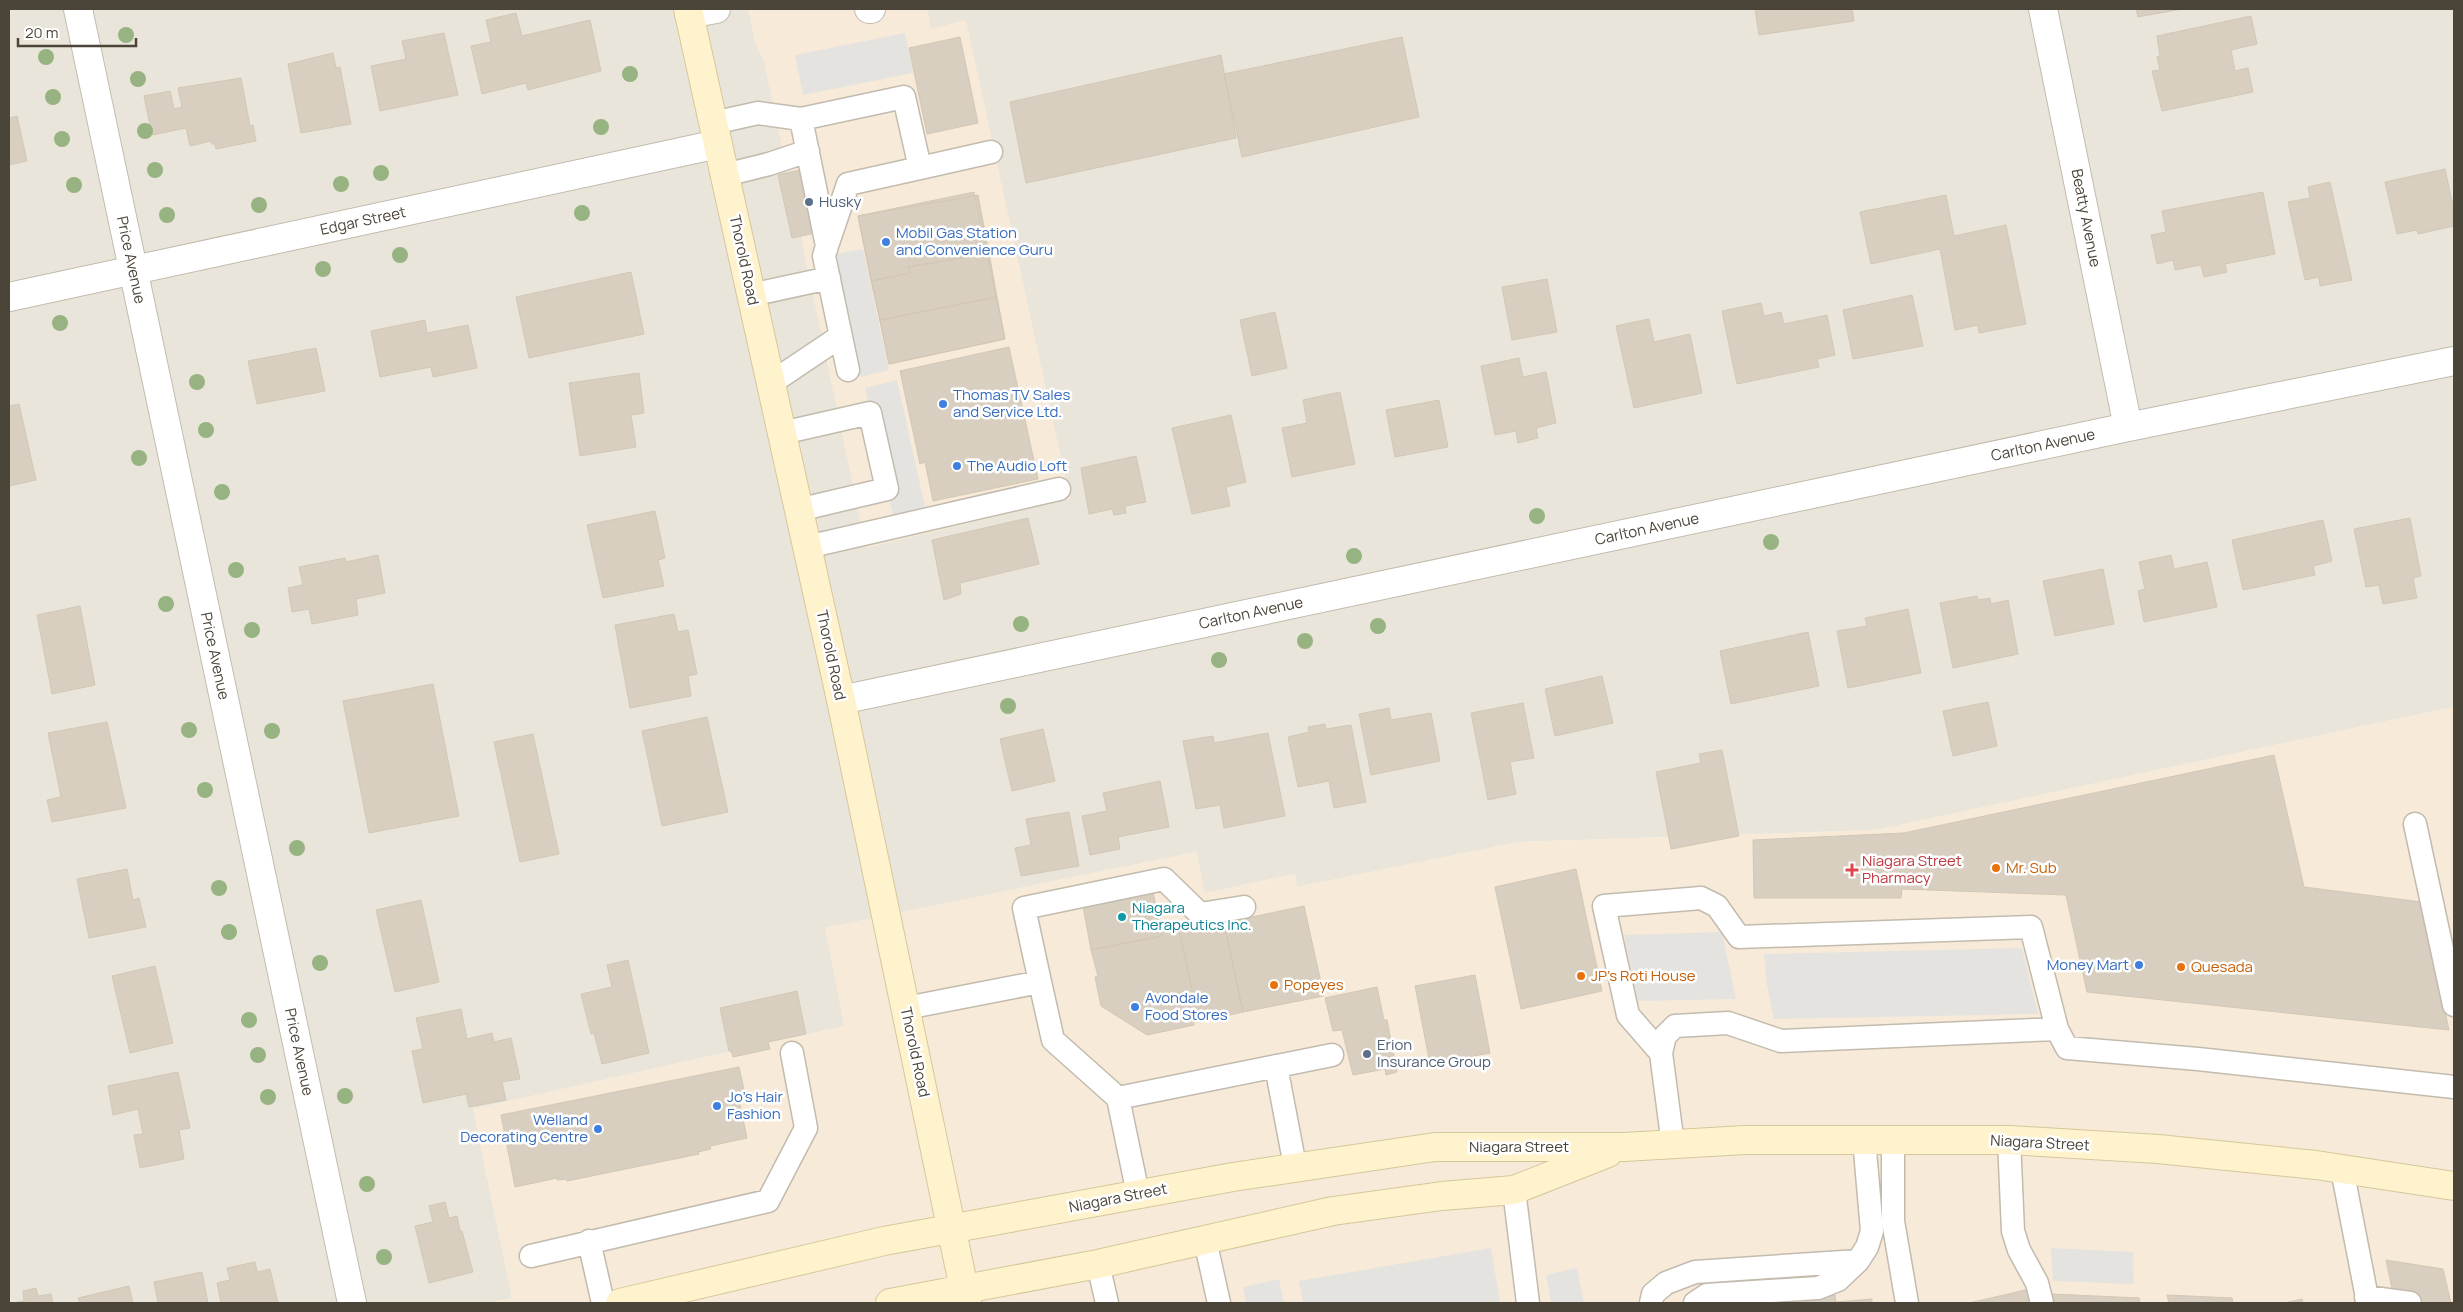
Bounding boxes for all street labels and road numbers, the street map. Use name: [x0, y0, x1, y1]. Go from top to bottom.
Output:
street label: Beatty Avenue: [2067, 167, 2106, 269]
street label: Edgar Street: [318, 201, 408, 240]
street label: Thorold Road: [725, 213, 764, 307]
street label: Price Avenue: [112, 214, 151, 306]
street label: Carlton Avenue: [1989, 423, 2097, 466]
street label: Carlton Avenue: [1593, 507, 1701, 550]
street label: Carlton Avenue: [1197, 591, 1305, 634]
street label: Thorold Road: [812, 608, 851, 702]
street label: Price Avenue: [196, 610, 235, 702]
street label: Thorold Road: [896, 1005, 935, 1099]
street label: Price Avenue: [280, 1006, 319, 1098]
street label: Niagara Street: [1990, 1129, 2090, 1156]
street label: Niagara Street: [1469, 1136, 1569, 1157]
street label: Niagara Street: [1067, 1178, 1169, 1217]

